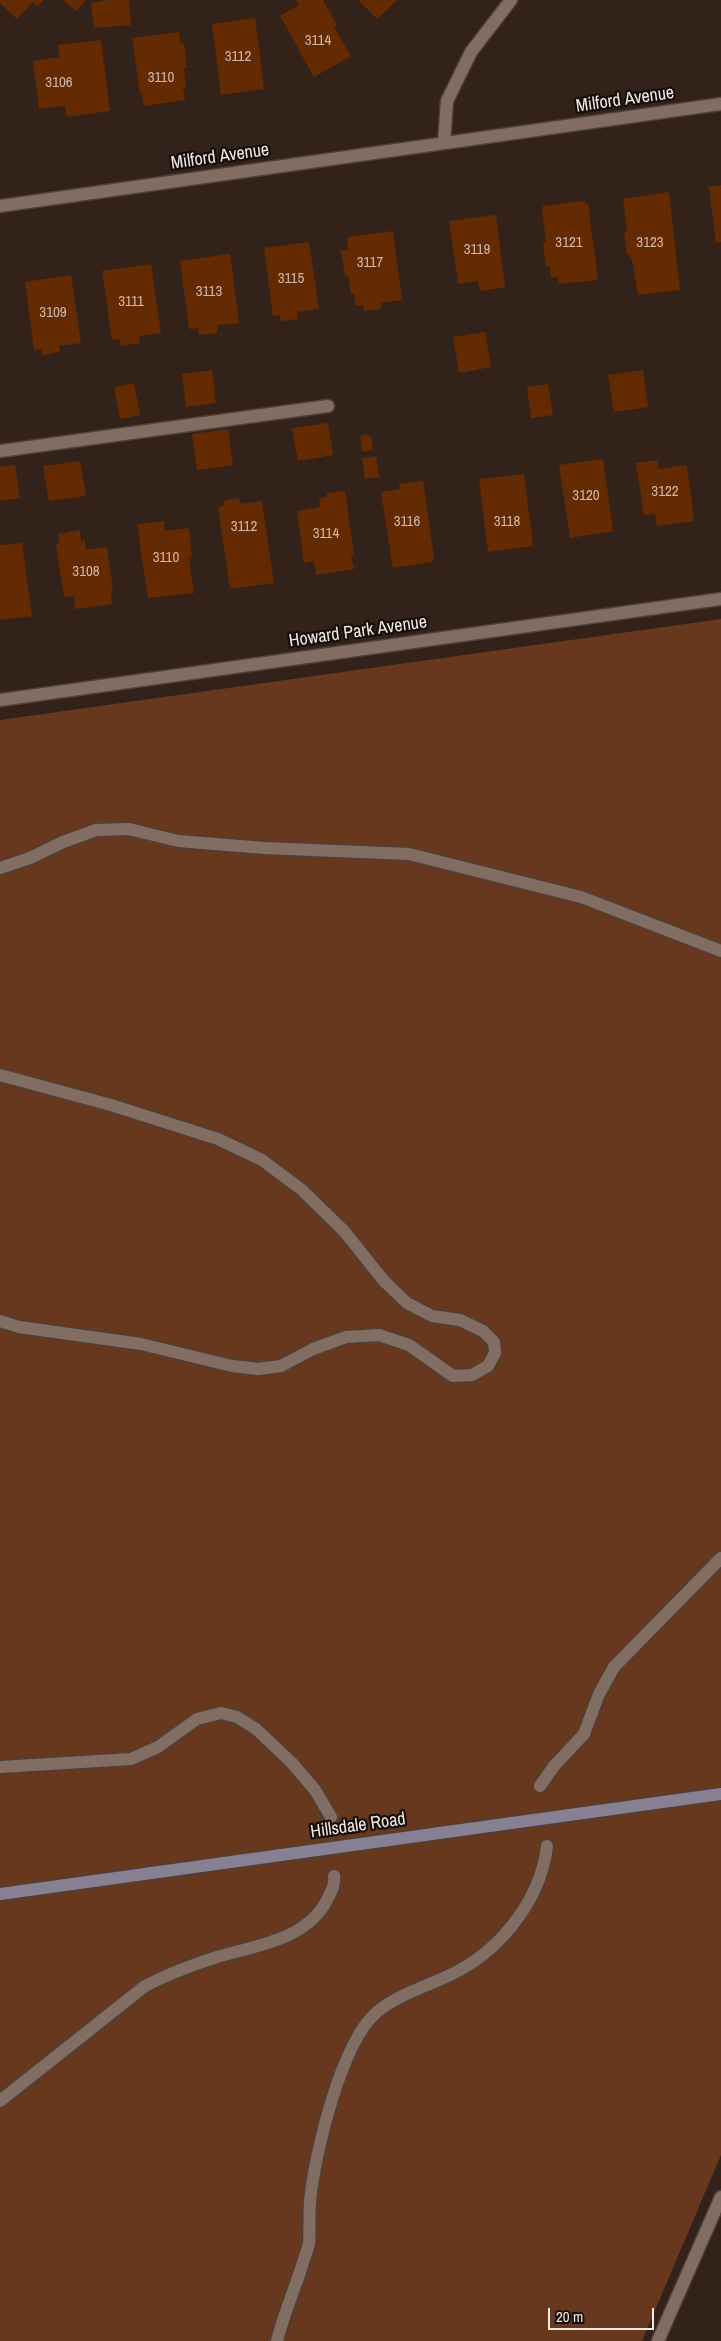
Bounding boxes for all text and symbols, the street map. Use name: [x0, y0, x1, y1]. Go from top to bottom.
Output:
house number: 3114: [305, 32, 331, 50]
house number: 3112: [225, 48, 251, 66]
house number: 3110: [148, 69, 174, 87]
house number: 3106: [45, 74, 73, 92]
street label: Milford Avenue: [574, 82, 676, 118]
street label: Milford Avenue: [169, 139, 271, 175]
house number: 3121: [555, 234, 583, 252]
house number: 3123: [636, 234, 664, 252]
house number: 3119: [464, 241, 490, 259]
house number: 3117: [357, 254, 383, 272]
house number: 3115: [278, 270, 304, 288]
house number: 3113: [196, 283, 222, 301]
house number: 3111: [118, 293, 144, 311]
house number: 3109: [39, 304, 67, 322]
house number: 3122: [651, 483, 679, 501]
house number: 3120: [572, 487, 600, 505]
house number: 3116: [394, 513, 420, 531]
house number: 3118: [494, 513, 520, 531]
house number: 3112: [231, 518, 257, 536]
house number: 3114: [313, 525, 339, 543]
house number: 3110: [153, 549, 179, 567]
house number: 3108: [72, 563, 100, 581]
street label: Howard Park Avenue: [288, 612, 428, 652]
street label: Hillsdale Road: [309, 1809, 407, 1843]
scale bar: [551, 2298, 657, 2330]
text: 20 m: [556, 2306, 583, 2327]

